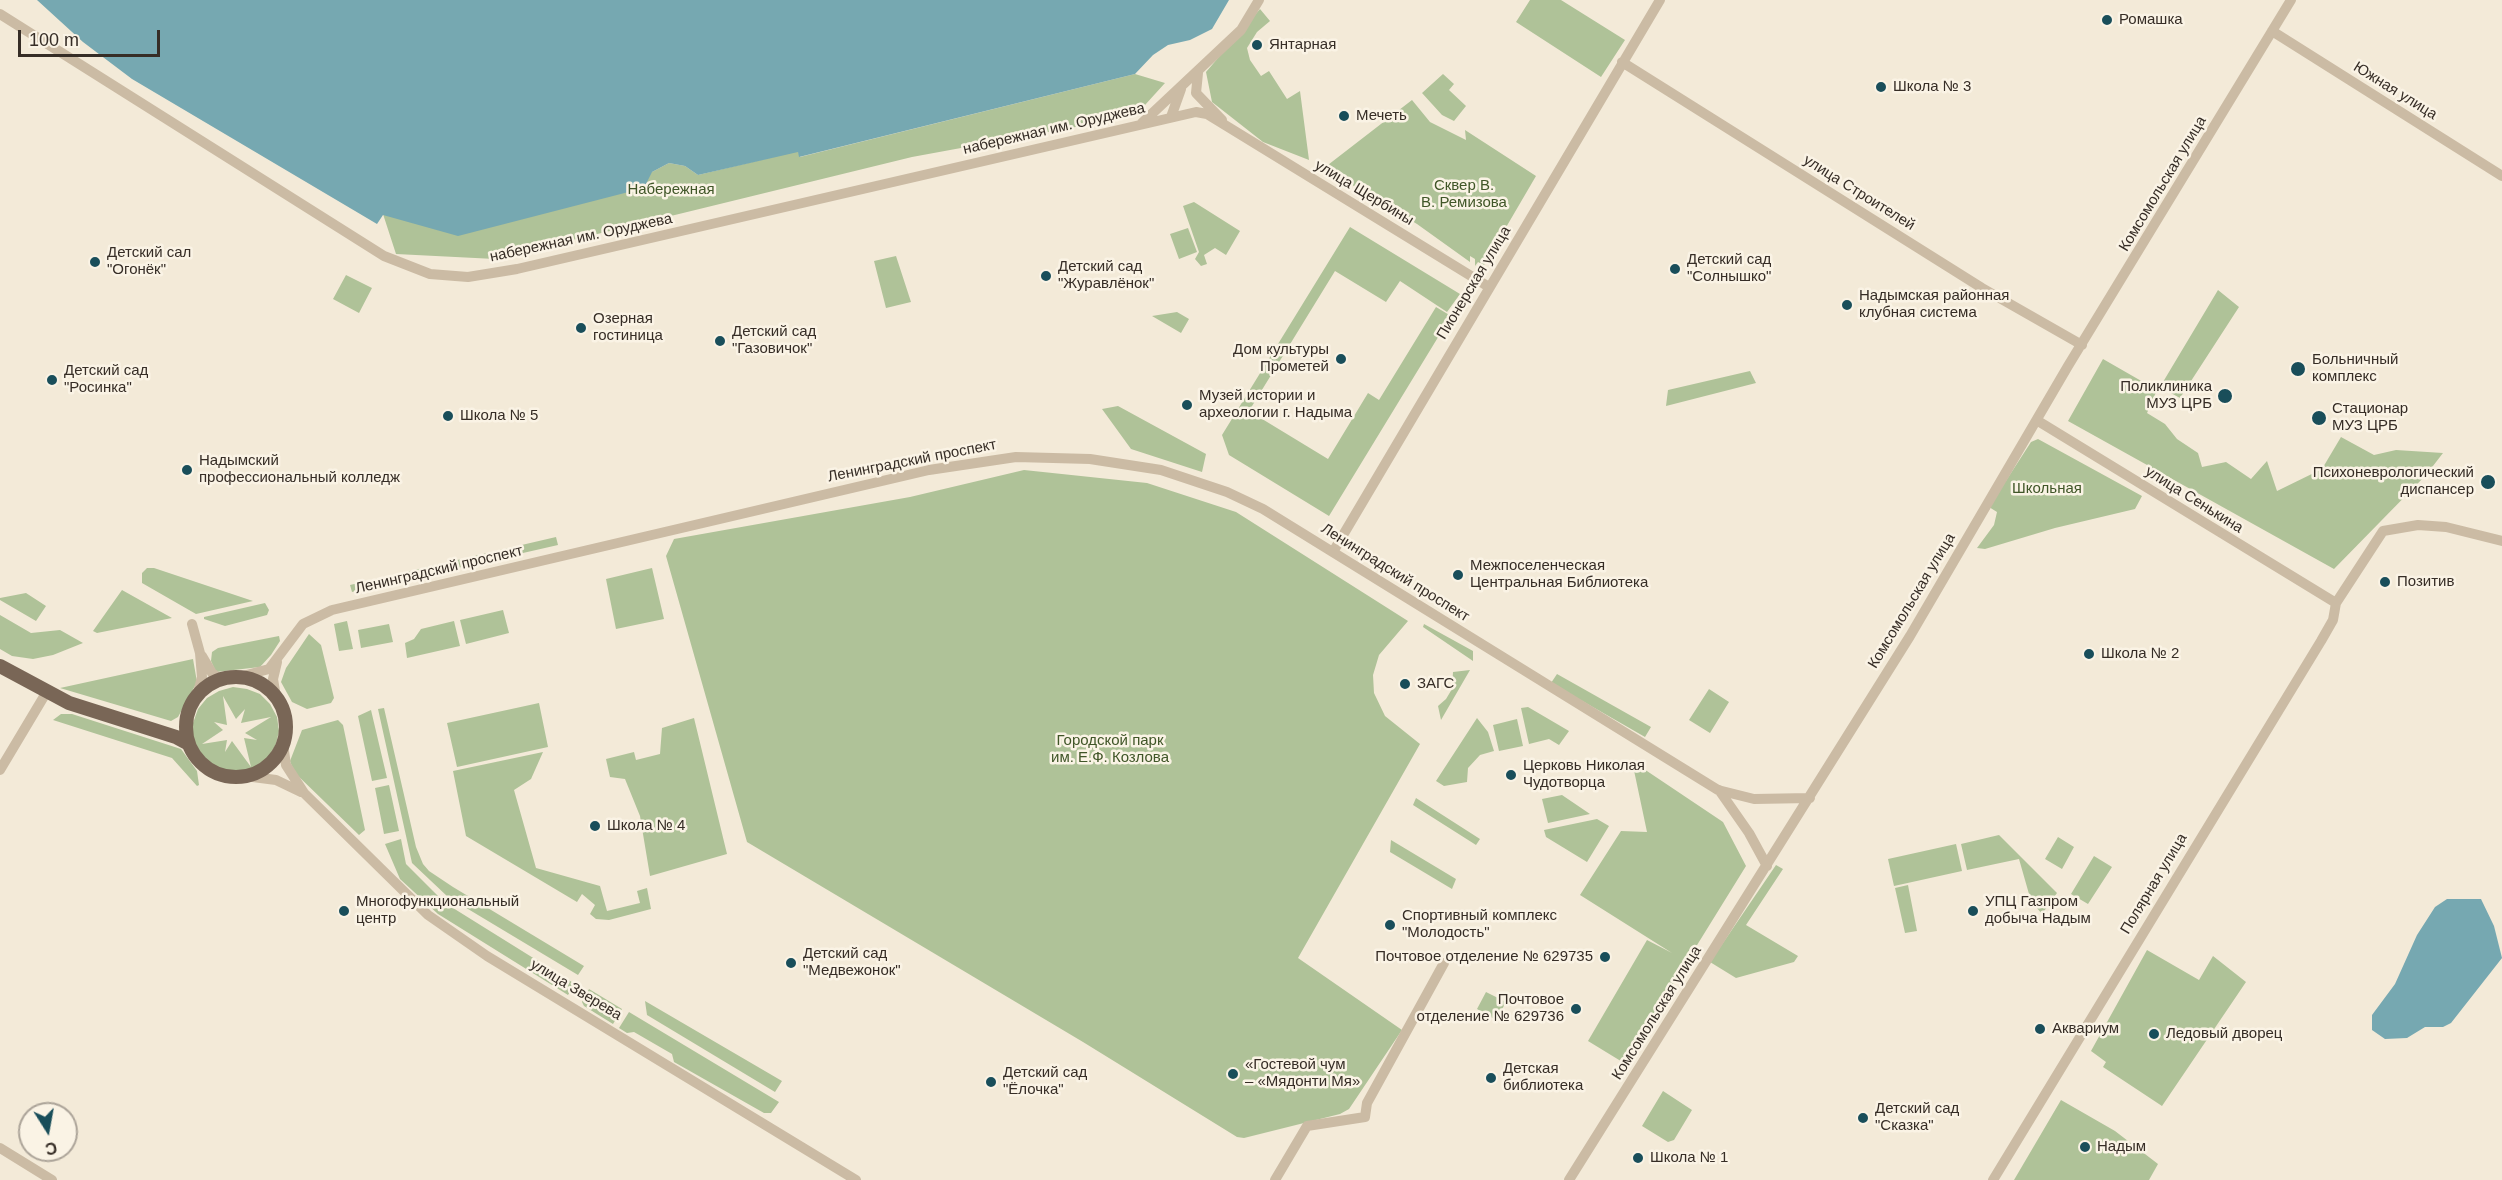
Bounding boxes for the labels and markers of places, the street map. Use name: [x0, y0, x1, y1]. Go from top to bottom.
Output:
place label: Ромашка: [2119, 11, 2183, 29]
marker: Ромашка: [2100, 13, 2114, 27]
place label: Янтарная: [1269, 36, 1336, 54]
marker: Янтарная: [1250, 38, 1264, 52]
place label: Школа № 3: [1893, 78, 1971, 96]
marker: Школа № 3: [1874, 80, 1888, 94]
place label: Мечеть: [1356, 107, 1407, 125]
marker: Мечеть: [1337, 109, 1351, 123]
place label: Детский сал "Огонёк": [107, 244, 191, 279]
place label: Детский сад "Солнышко": [1687, 251, 1771, 286]
marker: Детский сал "Огонёк": [88, 255, 102, 269]
place label: Детский сад "Журавлёнок": [1058, 258, 1154, 293]
marker: Детский сад "Солнышко": [1668, 262, 1682, 276]
marker: Детский сад "Журавлёнок": [1039, 269, 1053, 283]
place label: Надымская районная клубная система: [1859, 287, 2009, 322]
marker: Надымская районная клубная система: [1840, 298, 1854, 312]
place label: Озерная гостиница: [593, 310, 663, 345]
marker: Озерная гостиница: [574, 321, 588, 335]
place label: Детский сад "Газовичок": [732, 323, 816, 358]
marker: Детский сад "Газовичок": [713, 334, 727, 348]
place label: Дом культуры Прометей: [1233, 341, 1329, 376]
place label: Больничный комплекс: [2312, 351, 2398, 386]
marker: Дом культуры Прометей: [1334, 352, 1348, 366]
marker: Больничный комплекс: [2289, 360, 2307, 378]
place label: Детский сад "Росинка": [64, 362, 148, 397]
marker: Детский сад "Росинка": [45, 373, 59, 387]
place label: Поликлиника МУЗ ЦРБ: [2120, 378, 2212, 413]
place label: Музей истории и археологии г. Надыма: [1199, 387, 1352, 422]
marker: Поликлиника МУЗ ЦРБ: [2216, 387, 2234, 405]
marker: Музей истории и археологии г. Надыма: [1180, 398, 1194, 412]
place label: Стационар МУЗ ЦРБ: [2332, 400, 2408, 435]
place label: Школа № 5: [460, 407, 538, 425]
marker: Школа № 5: [441, 409, 455, 423]
marker: Стационар МУЗ ЦРБ: [2310, 409, 2328, 427]
place label: Надымский профессиональный колледж: [199, 452, 400, 487]
marker: Надымский профессиональный колледж: [180, 463, 194, 477]
place label: Психоневрологический диспансер: [2313, 464, 2474, 499]
marker: Психоневрологический диспансер: [2479, 473, 2497, 491]
place label: Межпоселенческая Центральная Библиотека: [1470, 557, 1648, 592]
marker: Межпоселенческая Центральная Библиотека: [1451, 568, 1465, 582]
place label: Позитив: [2397, 573, 2454, 591]
marker: Позитив: [2378, 575, 2392, 589]
place label: Школа № 2: [2101, 645, 2179, 663]
marker: Школа № 2: [2082, 647, 2096, 661]
place label: ЗАГС: [1417, 675, 1454, 693]
marker: ЗАГС: [1398, 677, 1412, 691]
place label: Церковь Николая Чудотворца: [1523, 757, 1645, 792]
marker: Церковь Николая Чудотворца: [1504, 768, 1518, 782]
place label: Школа № 4: [607, 817, 685, 835]
marker: Школа № 4: [588, 819, 602, 833]
place label: Многофункциональный центр: [356, 893, 519, 928]
place label: УПЦ Газпром добыча Надым: [1985, 893, 2091, 928]
marker: Многофункциональный центр: [337, 904, 351, 918]
marker: УПЦ Газпром добыча Надым: [1966, 904, 1980, 918]
place label: Спортивный комплекс "Молодость": [1402, 907, 1557, 942]
marker: Спортивный комплекс "Молодость": [1383, 918, 1397, 932]
place label: Детский сад "Медвежонок": [803, 945, 901, 980]
place label: Почтовое отделение № 629735: [1375, 948, 1593, 966]
marker: Почтовое отделение № 629735: [1598, 950, 1612, 964]
marker: Детский сад "Медвежонок": [784, 956, 798, 970]
place label: Почтовое отделение № 629736: [1416, 991, 1564, 1026]
marker: Почтовое отделение № 629736: [1569, 1002, 1583, 1016]
place label: Аквариум: [2052, 1020, 2119, 1038]
marker: Аквариум: [2033, 1022, 2047, 1036]
place label: Ледовый дворец: [2166, 1025, 2282, 1043]
marker: Ледовый дворец: [2147, 1027, 2161, 1041]
place label: «Гостевой чум – «Мядонти Мя»: [1245, 1056, 1360, 1091]
place label: Детская библиотека: [1503, 1060, 1583, 1095]
place label: Детский сад "Ёлочка": [1003, 1064, 1087, 1099]
marker: «Гостевой чум – «Мядонти Мя»: [1226, 1067, 1240, 1081]
marker: Детская библиотека: [1484, 1071, 1498, 1085]
marker: Детский сад "Ёлочка": [984, 1075, 998, 1089]
place label: Детский сад "Сказка": [1875, 1100, 1959, 1135]
marker: Детский сад "Сказка": [1856, 1111, 1870, 1125]
place label: Надым: [2097, 1138, 2146, 1156]
marker: Надым: [2078, 1140, 2092, 1154]
place label: Школа № 1: [1650, 1149, 1728, 1167]
marker: Школа № 1: [1631, 1151, 1645, 1165]

